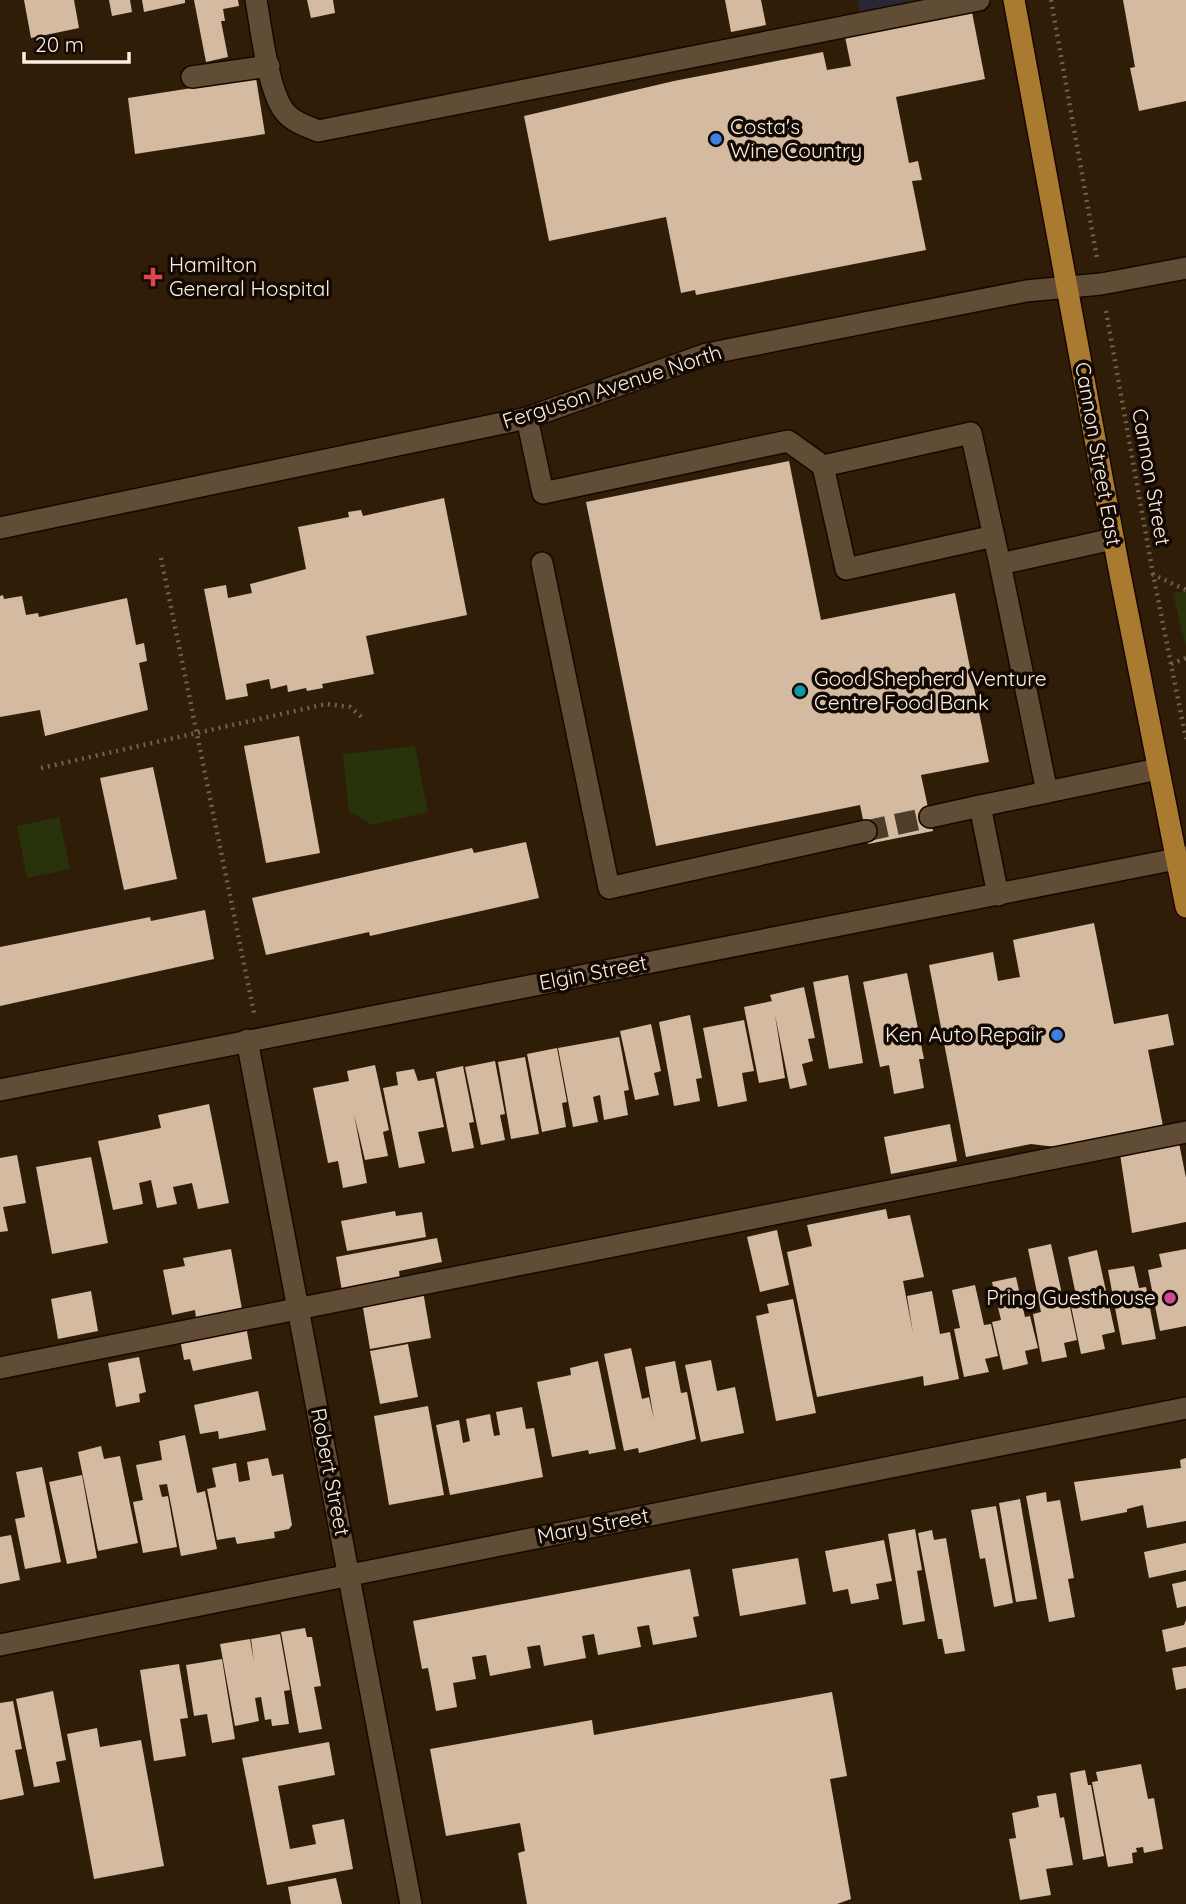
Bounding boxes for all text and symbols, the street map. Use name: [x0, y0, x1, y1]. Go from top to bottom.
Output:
scale bar: [24, 21, 130, 65]
text: 20 m: [35, 31, 84, 57]
place label: Costa's Wine Country: [730, 113, 862, 163]
marker: Costa's Wine Country: [708, 131, 724, 147]
place label: Hamilton General Hospital: [169, 251, 330, 301]
marker: Hamilton General Hospital: [143, 267, 163, 287]
street label: Ferguson Avenue North: [499, 338, 725, 434]
street label: Cannon Street East: [1070, 360, 1128, 548]
street label: Cannon Street: [1127, 406, 1177, 547]
place label: Good Shepherd Venture Centre Food Bank: [814, 665, 1047, 715]
marker: Good Shepherd Venture Centre Food Bank: [792, 683, 808, 699]
street label: Elgin Street: [537, 949, 649, 995]
place label: Ken Auto Repair: [885, 1021, 1043, 1047]
marker: Ken Auto Repair: [1049, 1027, 1065, 1043]
place label: Pring Guesthouse: [986, 1284, 1156, 1310]
marker: Pring Guesthouse: [1162, 1290, 1178, 1306]
street label: Robert Street: [306, 1406, 356, 1538]
street label: Mary Street: [535, 1501, 651, 1549]

